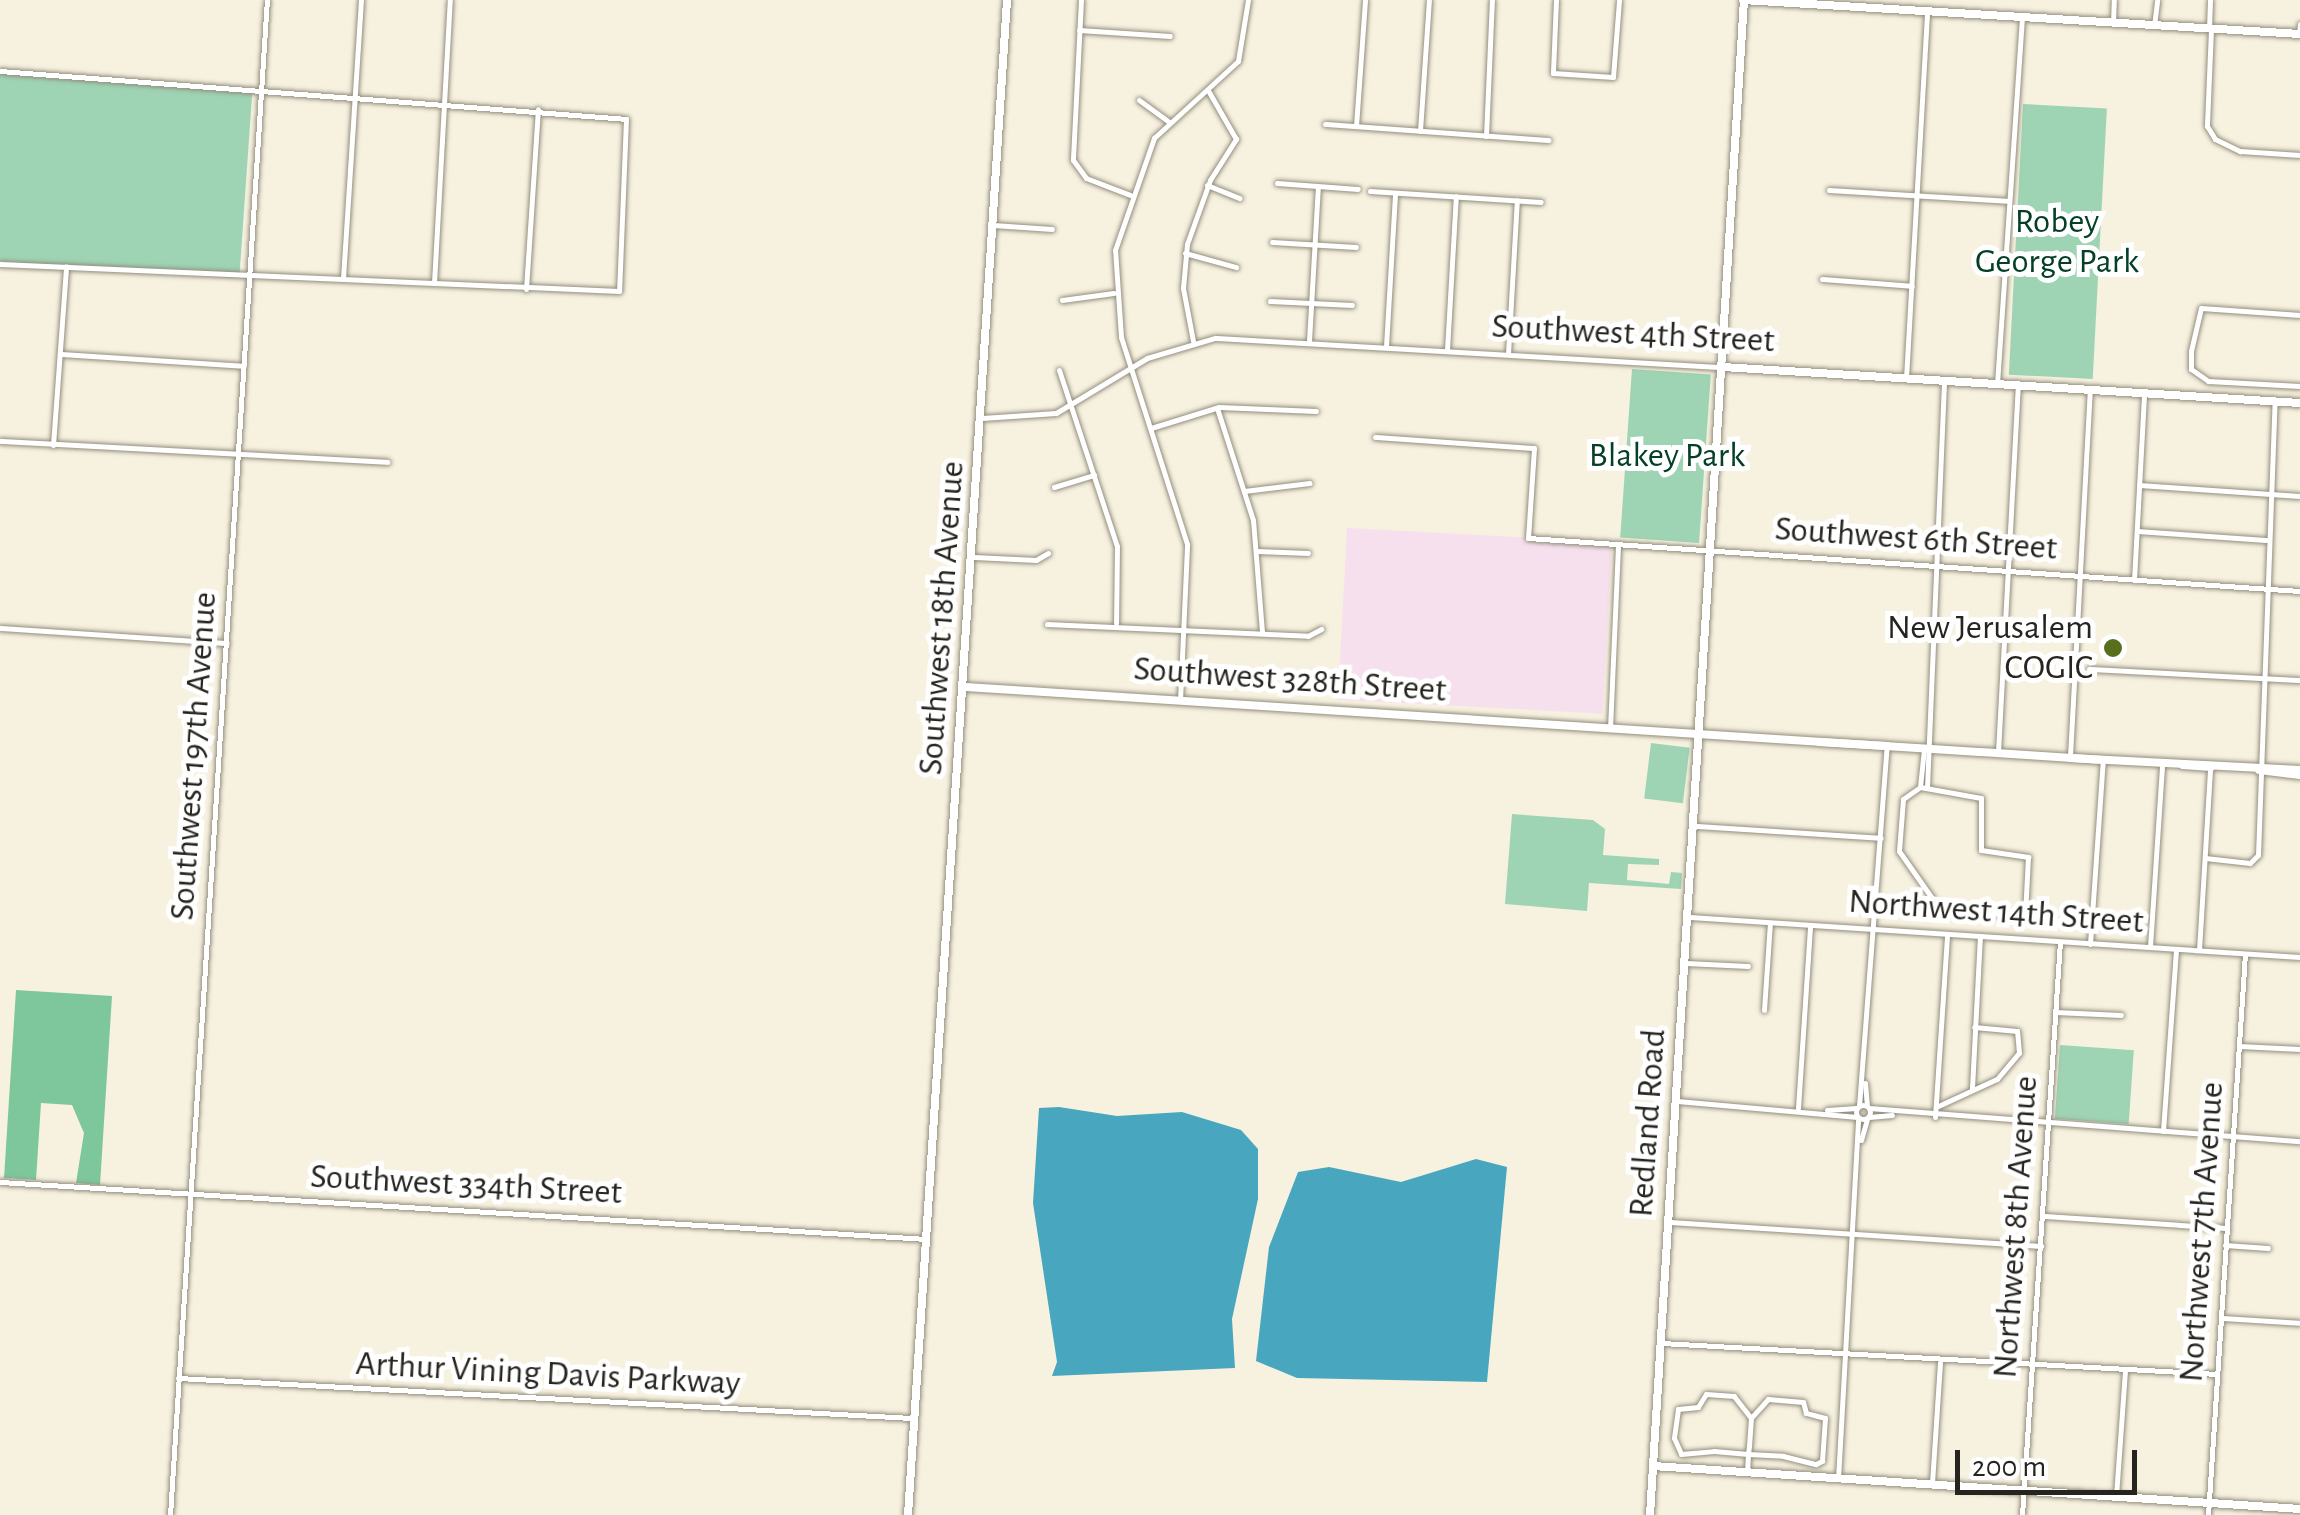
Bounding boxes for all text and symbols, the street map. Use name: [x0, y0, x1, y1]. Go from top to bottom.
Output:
park label: Robey George Park: [1975, 201, 2139, 283]
street label: Southwest 4th Street: [1491, 306, 1775, 362]
park label: Blakey Park: [1589, 435, 1745, 477]
street label: Southwest 18th Avenue: [910, 460, 974, 776]
street label: Southwest 6th Street: [1774, 508, 2058, 570]
street label: Southwest 197th Avenue: [162, 590, 226, 922]
place label: New Jerusalem COGIC: [1887, 607, 2093, 689]
marker: New Jerusalem COGIC: [2102, 637, 2124, 659]
street label: Southwest 328th Street: [1132, 648, 1448, 712]
street label: Northwest 14th Street: [1847, 881, 2145, 943]
street label: Redland Road: [1620, 1028, 1676, 1218]
street label: Northwest 8th Avenue: [1984, 1074, 2048, 1380]
street label: Northwest 7th Avenue: [2171, 1080, 2233, 1384]
street label: Southwest 334th Street: [309, 1156, 623, 1214]
street label: Arthur Vining Davis Parkway: [355, 1343, 741, 1405]
scale bar: [1960, 1430, 2142, 1492]
text: 200 m: [1972, 1452, 2046, 1482]

